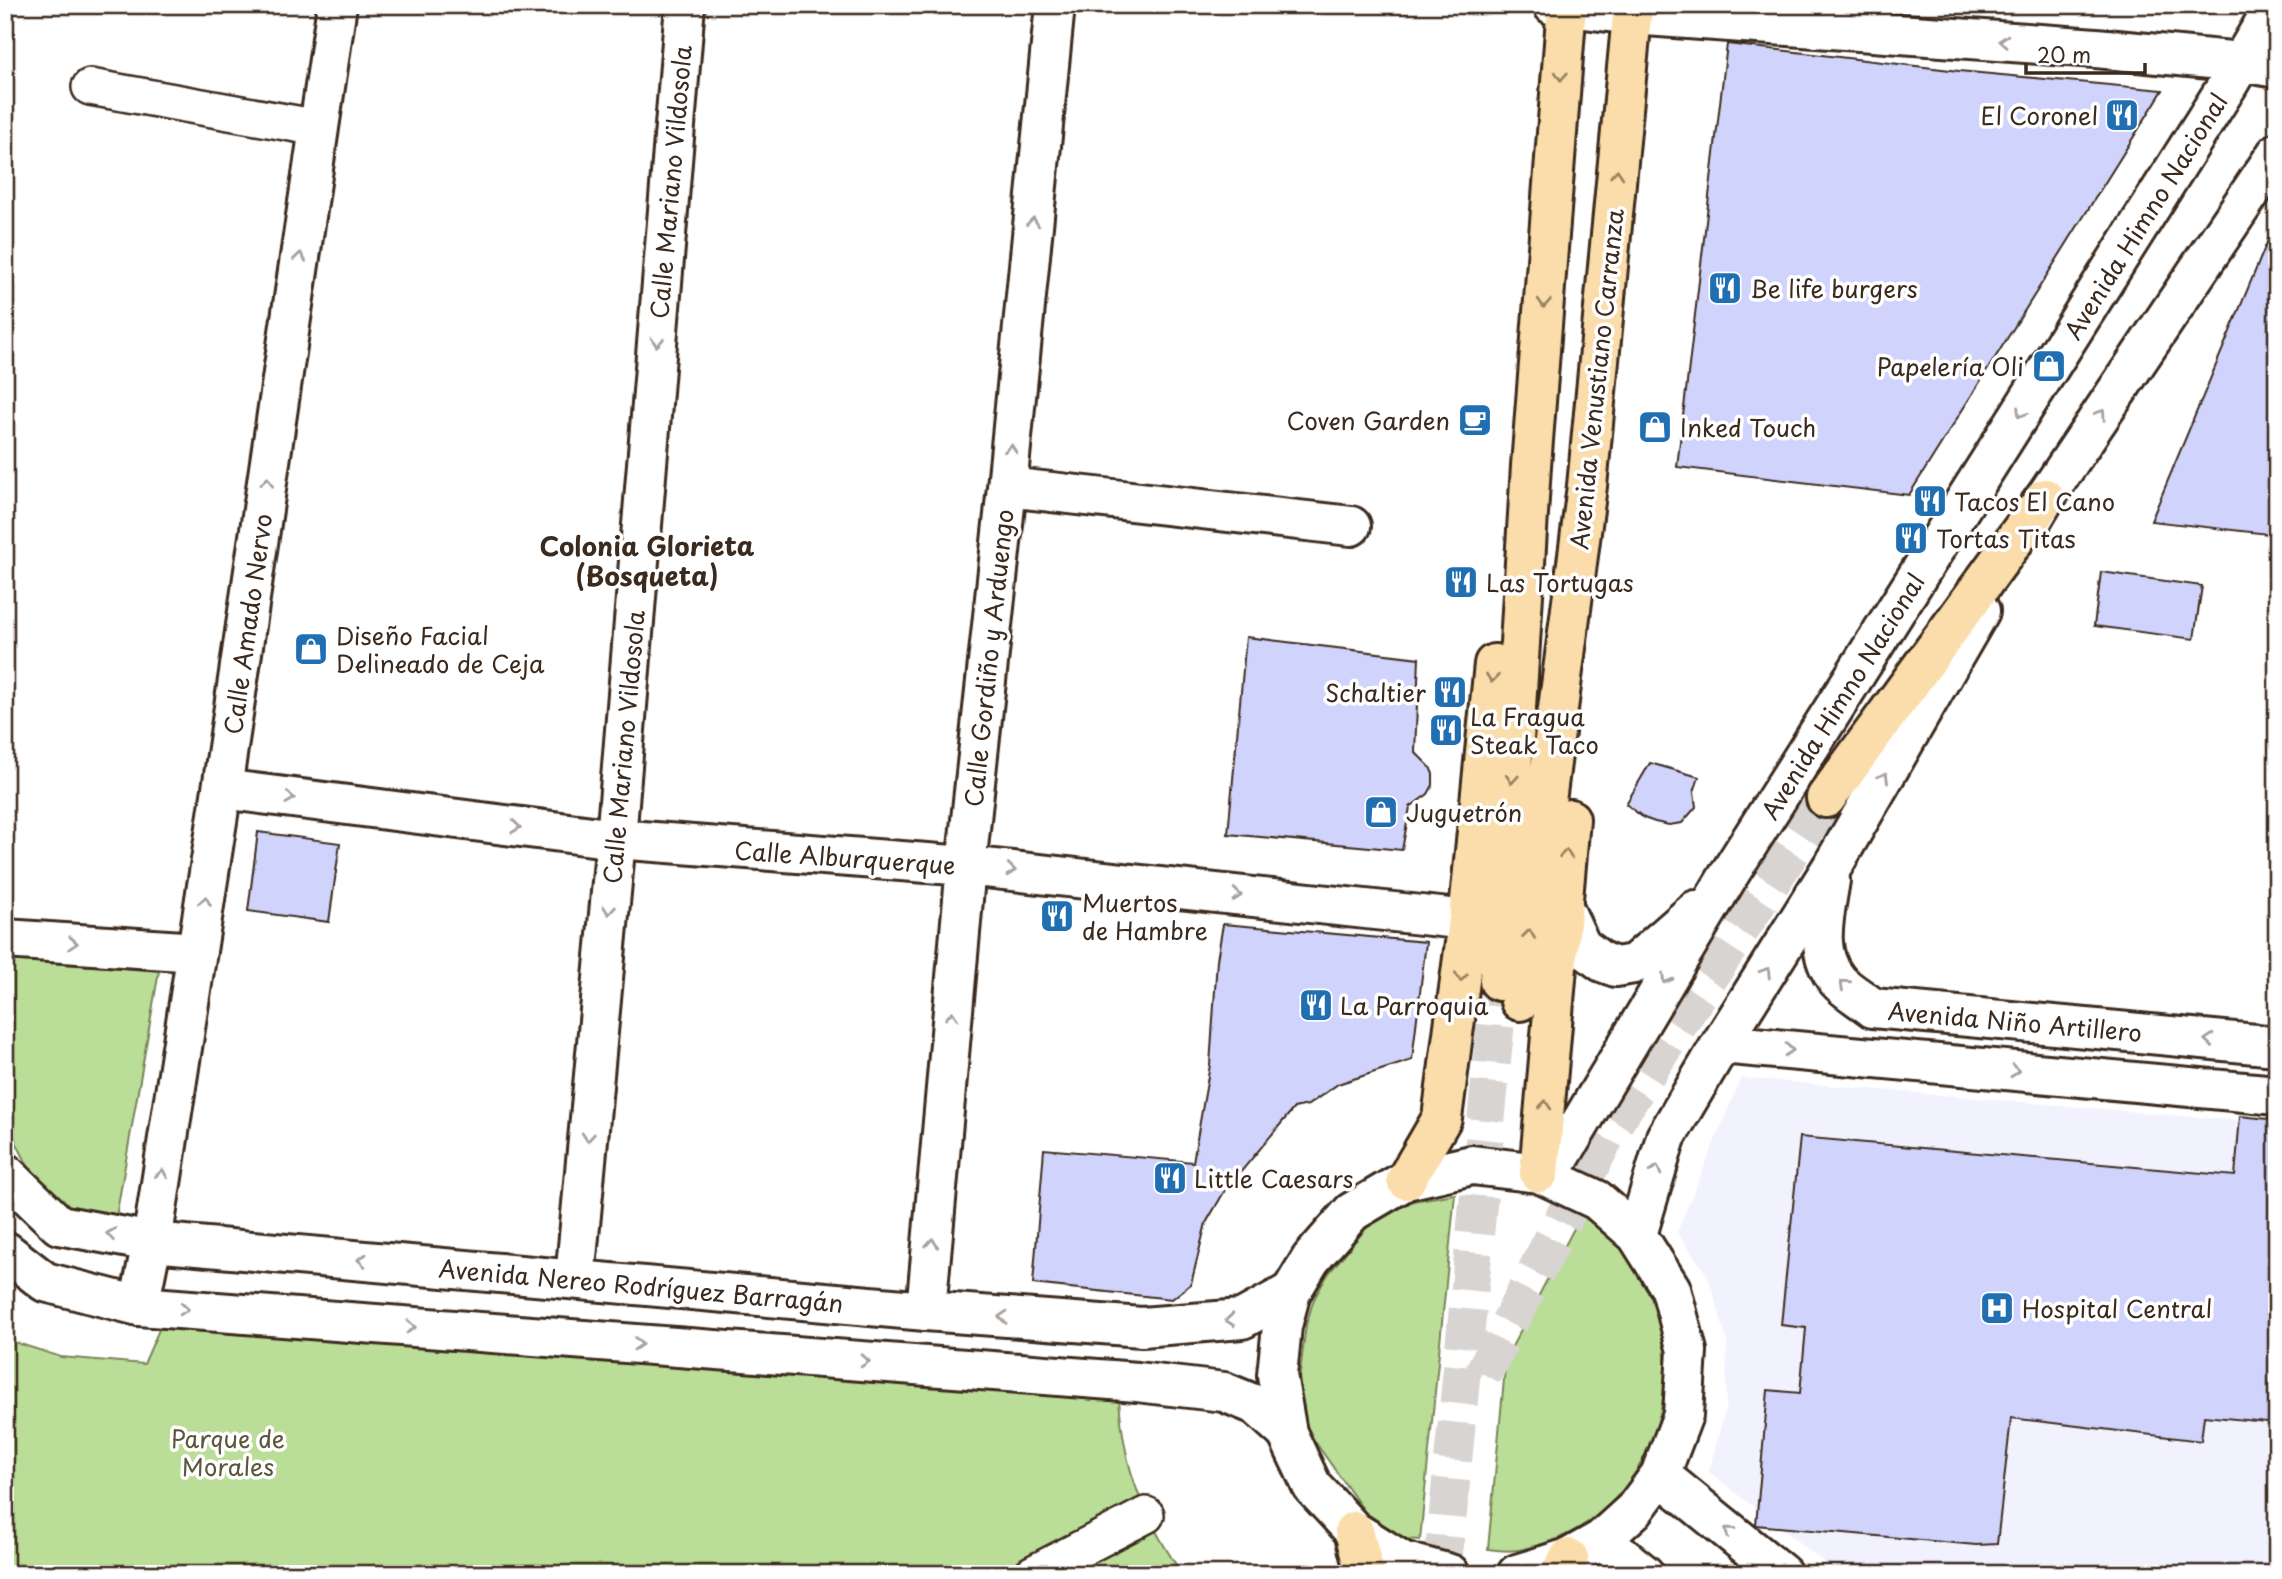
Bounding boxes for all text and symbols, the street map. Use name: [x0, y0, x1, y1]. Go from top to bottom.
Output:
scale bar: [2026, 32, 2146, 76]
one-way arrow: [1998, 34, 2009, 49]
text: 20 m: [2037, 38, 2091, 70]
street label: Calle Mariano Vildosola: [640, 44, 700, 320]
one-way arrow: [1554, 71, 1569, 82]
street label: Avenida Himno Nacional: [2054, 86, 2236, 346]
restaurant icon: El Coronel: [2103, 96, 2141, 134]
place label: El Coronel: [1981, 97, 2098, 133]
one-way arrow: [1609, 168, 1624, 180]
street label: Avenida Venustiano Carranza: [1560, 206, 1632, 551]
one-way arrow: [1026, 217, 1041, 228]
one-way arrow: [293, 251, 308, 263]
restaurant icon: Be life burgers: [1706, 269, 1744, 307]
place label: Be life burgers: [1750, 270, 1918, 306]
one-way arrow: [1537, 297, 1552, 308]
one-way arrow: [650, 337, 665, 348]
shop icon: Papelería Oli: [2030, 347, 2068, 385]
place label: Papelería Oli: [1877, 348, 2024, 384]
cafe icon: Coven Garden: [1456, 401, 1494, 439]
place label: Coven Garden: [1287, 402, 1450, 438]
one-way arrow: [2016, 405, 2029, 418]
shop icon: Inked Touch: [1636, 408, 1674, 446]
place label: Inked Touch: [1680, 409, 1816, 445]
one-way arrow: [2093, 409, 2105, 422]
one-way arrow: [1003, 443, 1018, 454]
one-way arrow: [260, 477, 275, 488]
restaurant icon: Tacos El Cano: [1911, 482, 1949, 520]
place label: Tacos El Cano: [1954, 483, 2115, 519]
street label: Calle Gordiño y Arduengo: [954, 507, 1022, 809]
street label: Calle Amado Nervo: [214, 511, 280, 737]
restaurant icon: Tortas Titas: [1892, 519, 1930, 557]
place label: Tortas Titas: [1936, 520, 2076, 556]
district label: Colonia Glorieta (Bosqueta): [540, 526, 755, 595]
restaurant icon: Las Tortugas: [1442, 563, 1480, 601]
place label: Las Tortugas: [1486, 564, 1634, 600]
street label: Avenida Himno Nacional: [1751, 566, 1933, 826]
street label: Calle Mariano Vildosola: [593, 609, 653, 885]
place label: Diseño Facial Delineado de Ceja: [336, 617, 545, 681]
shop icon: Diseño Facial Delineado de Ceja: [292, 630, 330, 668]
one-way arrow: [1485, 672, 1500, 683]
restaurant icon: Schaltier: [1431, 673, 1469, 711]
place label: Schaltier: [1325, 674, 1426, 710]
place label: La Fragua Steak Taco: [1470, 698, 1599, 762]
restaurant icon: La Fragua Steak Taco: [1427, 711, 1465, 749]
one-way arrow: [1876, 772, 1889, 784]
one-way arrow: [1504, 773, 1519, 784]
one-way arrow: [284, 790, 296, 805]
shop icon: Juguetrón: [1362, 793, 1400, 831]
place label: Juguetrón: [1406, 794, 1522, 830]
one-way arrow: [510, 819, 521, 834]
street label: Calle Alburquerque: [733, 831, 957, 883]
one-way arrow: [1558, 848, 1573, 859]
one-way arrow: [1005, 863, 1016, 878]
place label: Muertos de Hambre: [1082, 884, 1208, 948]
one-way arrow: [1231, 887, 1243, 902]
one-way arrow: [197, 895, 212, 907]
restaurant icon: Muertos de Hambre: [1038, 897, 1076, 935]
one-way arrow: [602, 905, 617, 916]
one-way arrow: [1522, 928, 1537, 939]
one-way arrow: [68, 935, 79, 950]
one-way arrow: [1758, 966, 1771, 979]
one-way arrow: [1454, 971, 1469, 983]
one-way arrow: [1661, 972, 1674, 985]
one-way arrow: [1839, 980, 1852, 993]
restaurant icon: La Parroquia: [1297, 986, 1335, 1024]
place label: La Parroquia: [1340, 987, 1489, 1023]
street label: Avenida Niño Artillero: [1886, 992, 2144, 1050]
one-way arrow: [944, 1010, 959, 1021]
one-way arrow: [2203, 1033, 2214, 1048]
one-way arrow: [1783, 1042, 1794, 1057]
one-way arrow: [2010, 1063, 2021, 1078]
one-way arrow: [1537, 1099, 1552, 1110]
one-way arrow: [581, 1132, 596, 1143]
restaurant icon: Little Caesars: [1151, 1159, 1189, 1197]
place label: Little Caesars: [1194, 1160, 1353, 1196]
one-way arrow: [1648, 1164, 1663, 1176]
one-way arrow: [154, 1169, 169, 1180]
one-way arrow: [105, 1228, 117, 1243]
one-way arrow: [924, 1237, 939, 1248]
street label: Avenida Nereo Rodríguez Barragán: [437, 1249, 845, 1321]
one-way arrow: [356, 1253, 367, 1268]
hospital icon: Hospital Central: [1978, 1289, 2016, 1327]
place label: Hospital Central: [2022, 1290, 2212, 1326]
one-way arrow: [179, 1302, 190, 1317]
one-way arrow: [998, 1310, 1009, 1325]
one-way arrow: [1224, 1312, 1235, 1327]
one-way arrow: [406, 1319, 417, 1334]
one-way arrow: [632, 1336, 643, 1351]
one-way arrow: [859, 1353, 870, 1368]
park label: Parque de Morales: [171, 1420, 285, 1484]
one-way arrow: [1725, 1527, 1738, 1539]

